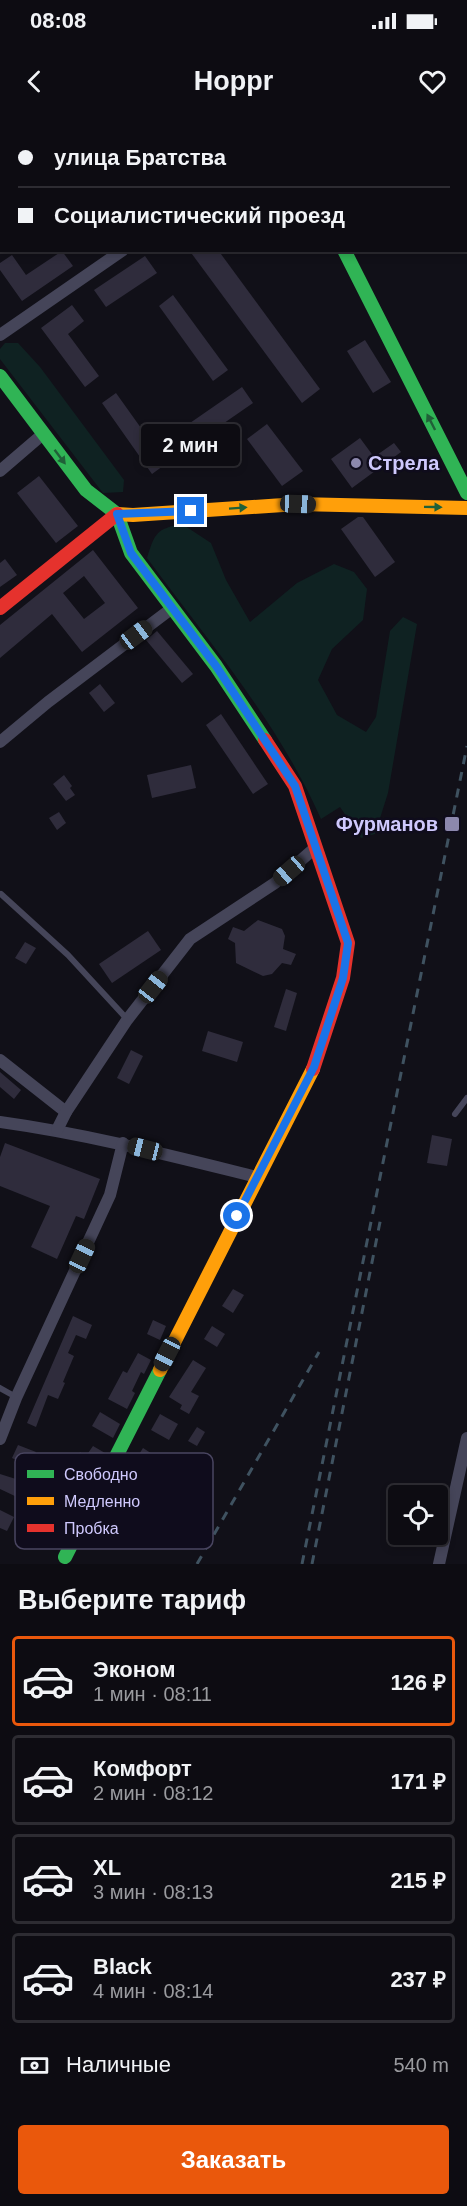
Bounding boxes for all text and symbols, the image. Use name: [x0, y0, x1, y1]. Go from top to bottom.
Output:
text: 08:08: [30, 8, 86, 33]
icon: back: [18, 65, 51, 98]
icon: heart: [416, 65, 449, 98]
text: Hoppr: [194, 66, 273, 96]
text: улица Братства: [54, 145, 226, 170]
text: Социалистический проезд: [54, 203, 345, 228]
one-way arrow: [427, 413, 437, 431]
callout: 2 мин: [142, 424, 240, 466]
text: 2 мин: [163, 434, 218, 456]
one-way arrow: [53, 449, 65, 464]
place label: Стрела: [368, 452, 440, 474]
marker: Стрела: [349, 456, 363, 470]
car: [280, 494, 316, 514]
route end: [177, 497, 204, 524]
one-way arrow: [229, 503, 248, 513]
one-way arrow: [424, 503, 443, 512]
car: [116, 617, 156, 653]
place label: Фурманов: [336, 813, 438, 835]
marker: Фурманов: [443, 815, 461, 833]
car: [270, 852, 308, 890]
car: [135, 967, 171, 1007]
car: [125, 1136, 165, 1162]
route start: [223, 1202, 250, 1229]
car: [66, 1236, 98, 1276]
car: [151, 1334, 183, 1374]
legend: [15, 1453, 213, 1549]
text: Свободно: [64, 1466, 138, 1483]
map controls: [388, 1485, 448, 1545]
button: locate: [388, 1485, 448, 1545]
text: Медленно: [64, 1493, 140, 1510]
text: Пробка: [64, 1520, 119, 1537]
text: Выберите тариф: [18, 1585, 246, 1615]
icon: car: [21, 1654, 75, 1708]
text: Эконом: [93, 1657, 176, 1682]
text: 126 ₽: [390, 1670, 446, 1695]
text: 1 мин · 08:11: [93, 1683, 212, 1705]
icon: car: [21, 1753, 75, 1807]
text: Комфорт: [93, 1756, 192, 1781]
text: 171 ₽: [390, 1769, 446, 1794]
text: 2 мин · 08:12: [93, 1782, 213, 1804]
icon: car: [21, 1852, 75, 1906]
text: XL: [93, 1855, 121, 1880]
text: 215 ₽: [390, 1868, 446, 1893]
text: 3 мин · 08:13: [93, 1881, 213, 1903]
icon: car: [21, 1951, 75, 2005]
text: Black: [93, 1954, 152, 1979]
text: 237 ₽: [390, 1967, 446, 1992]
text: 4 мин · 08:14: [93, 1980, 213, 2002]
icon: cash: [18, 2049, 51, 2082]
text: Наличные: [66, 2052, 171, 2077]
text: 540 m: [393, 2054, 449, 2076]
button: Заказать: [18, 2125, 449, 2194]

